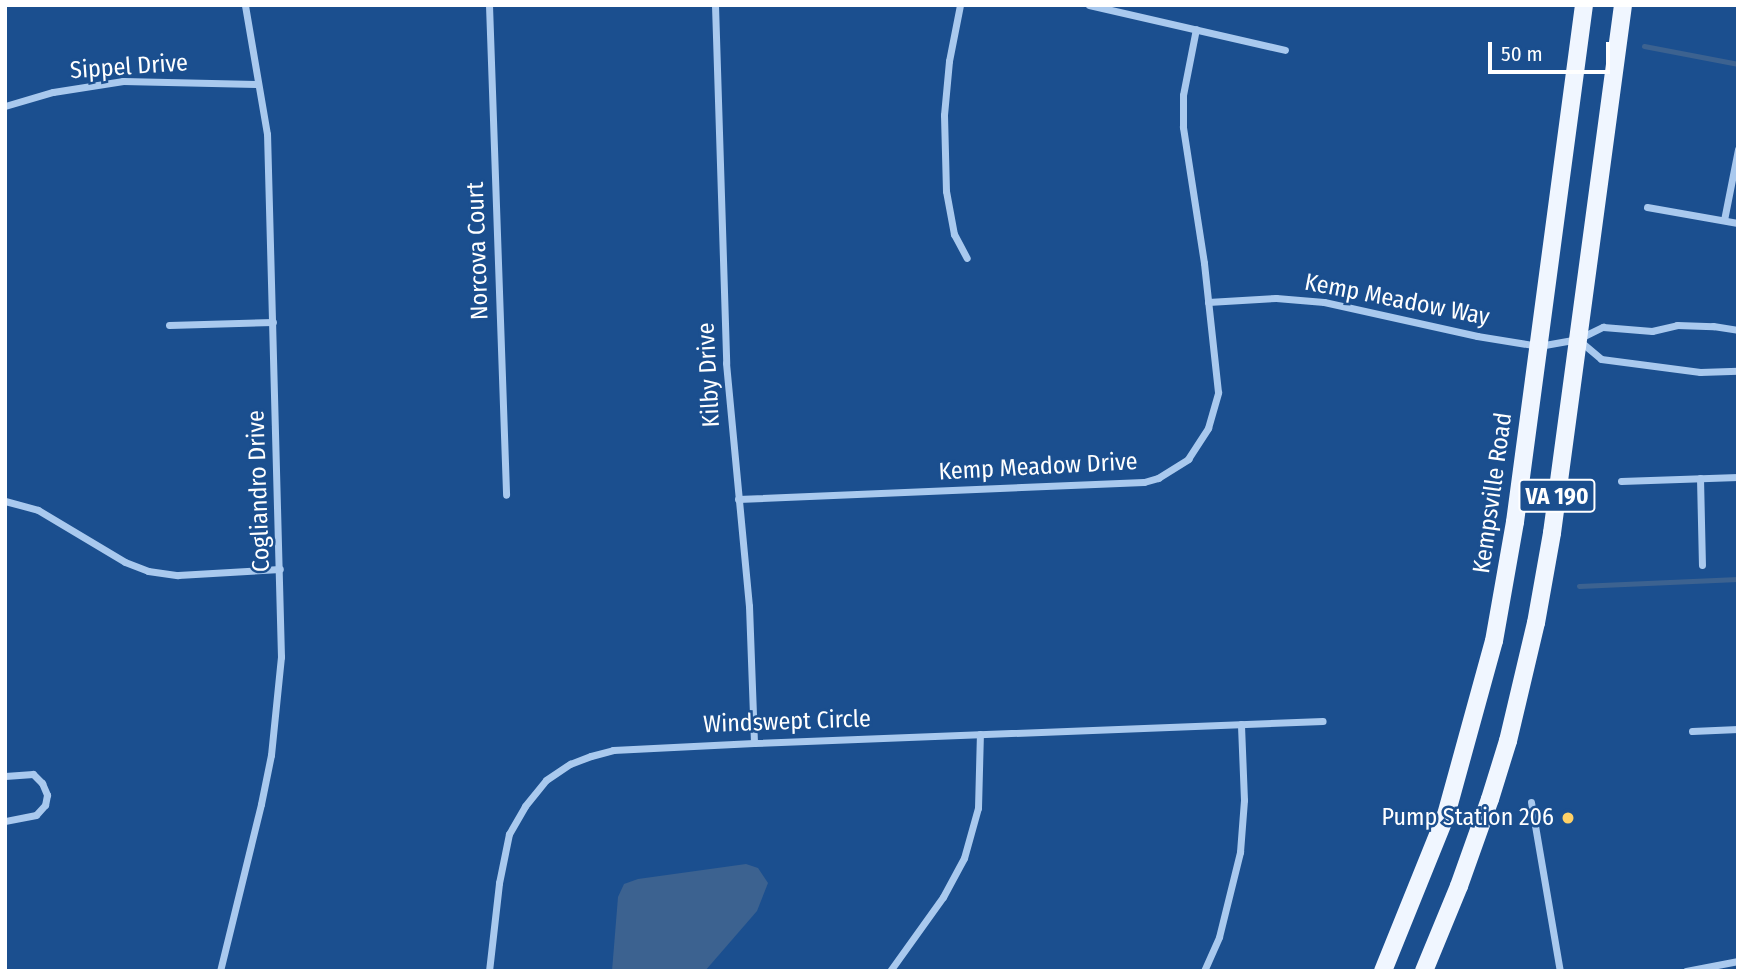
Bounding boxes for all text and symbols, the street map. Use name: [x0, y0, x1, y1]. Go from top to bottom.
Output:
scale bar: [1491, 28, 1614, 72]
text: 50 m: [1501, 41, 1543, 67]
street label: Sippel Drive: [69, 49, 189, 85]
street label: Norcova Court: [461, 181, 495, 321]
street label: Kemp Meadow Way: [1302, 268, 1492, 332]
street label: Kilby Drive: [692, 322, 726, 428]
street label: Cogliandro Drive: [242, 410, 276, 572]
street label: Kempsville Road: [1467, 411, 1519, 575]
street label: Kemp Meadow Drive: [938, 447, 1138, 487]
road number: VA 190: [1517, 476, 1597, 516]
street label: Windswept Circle: [703, 705, 871, 739]
place label: Pump Station 206: [1381, 804, 1554, 832]
marker: Pump Station 206: [1560, 810, 1576, 826]

